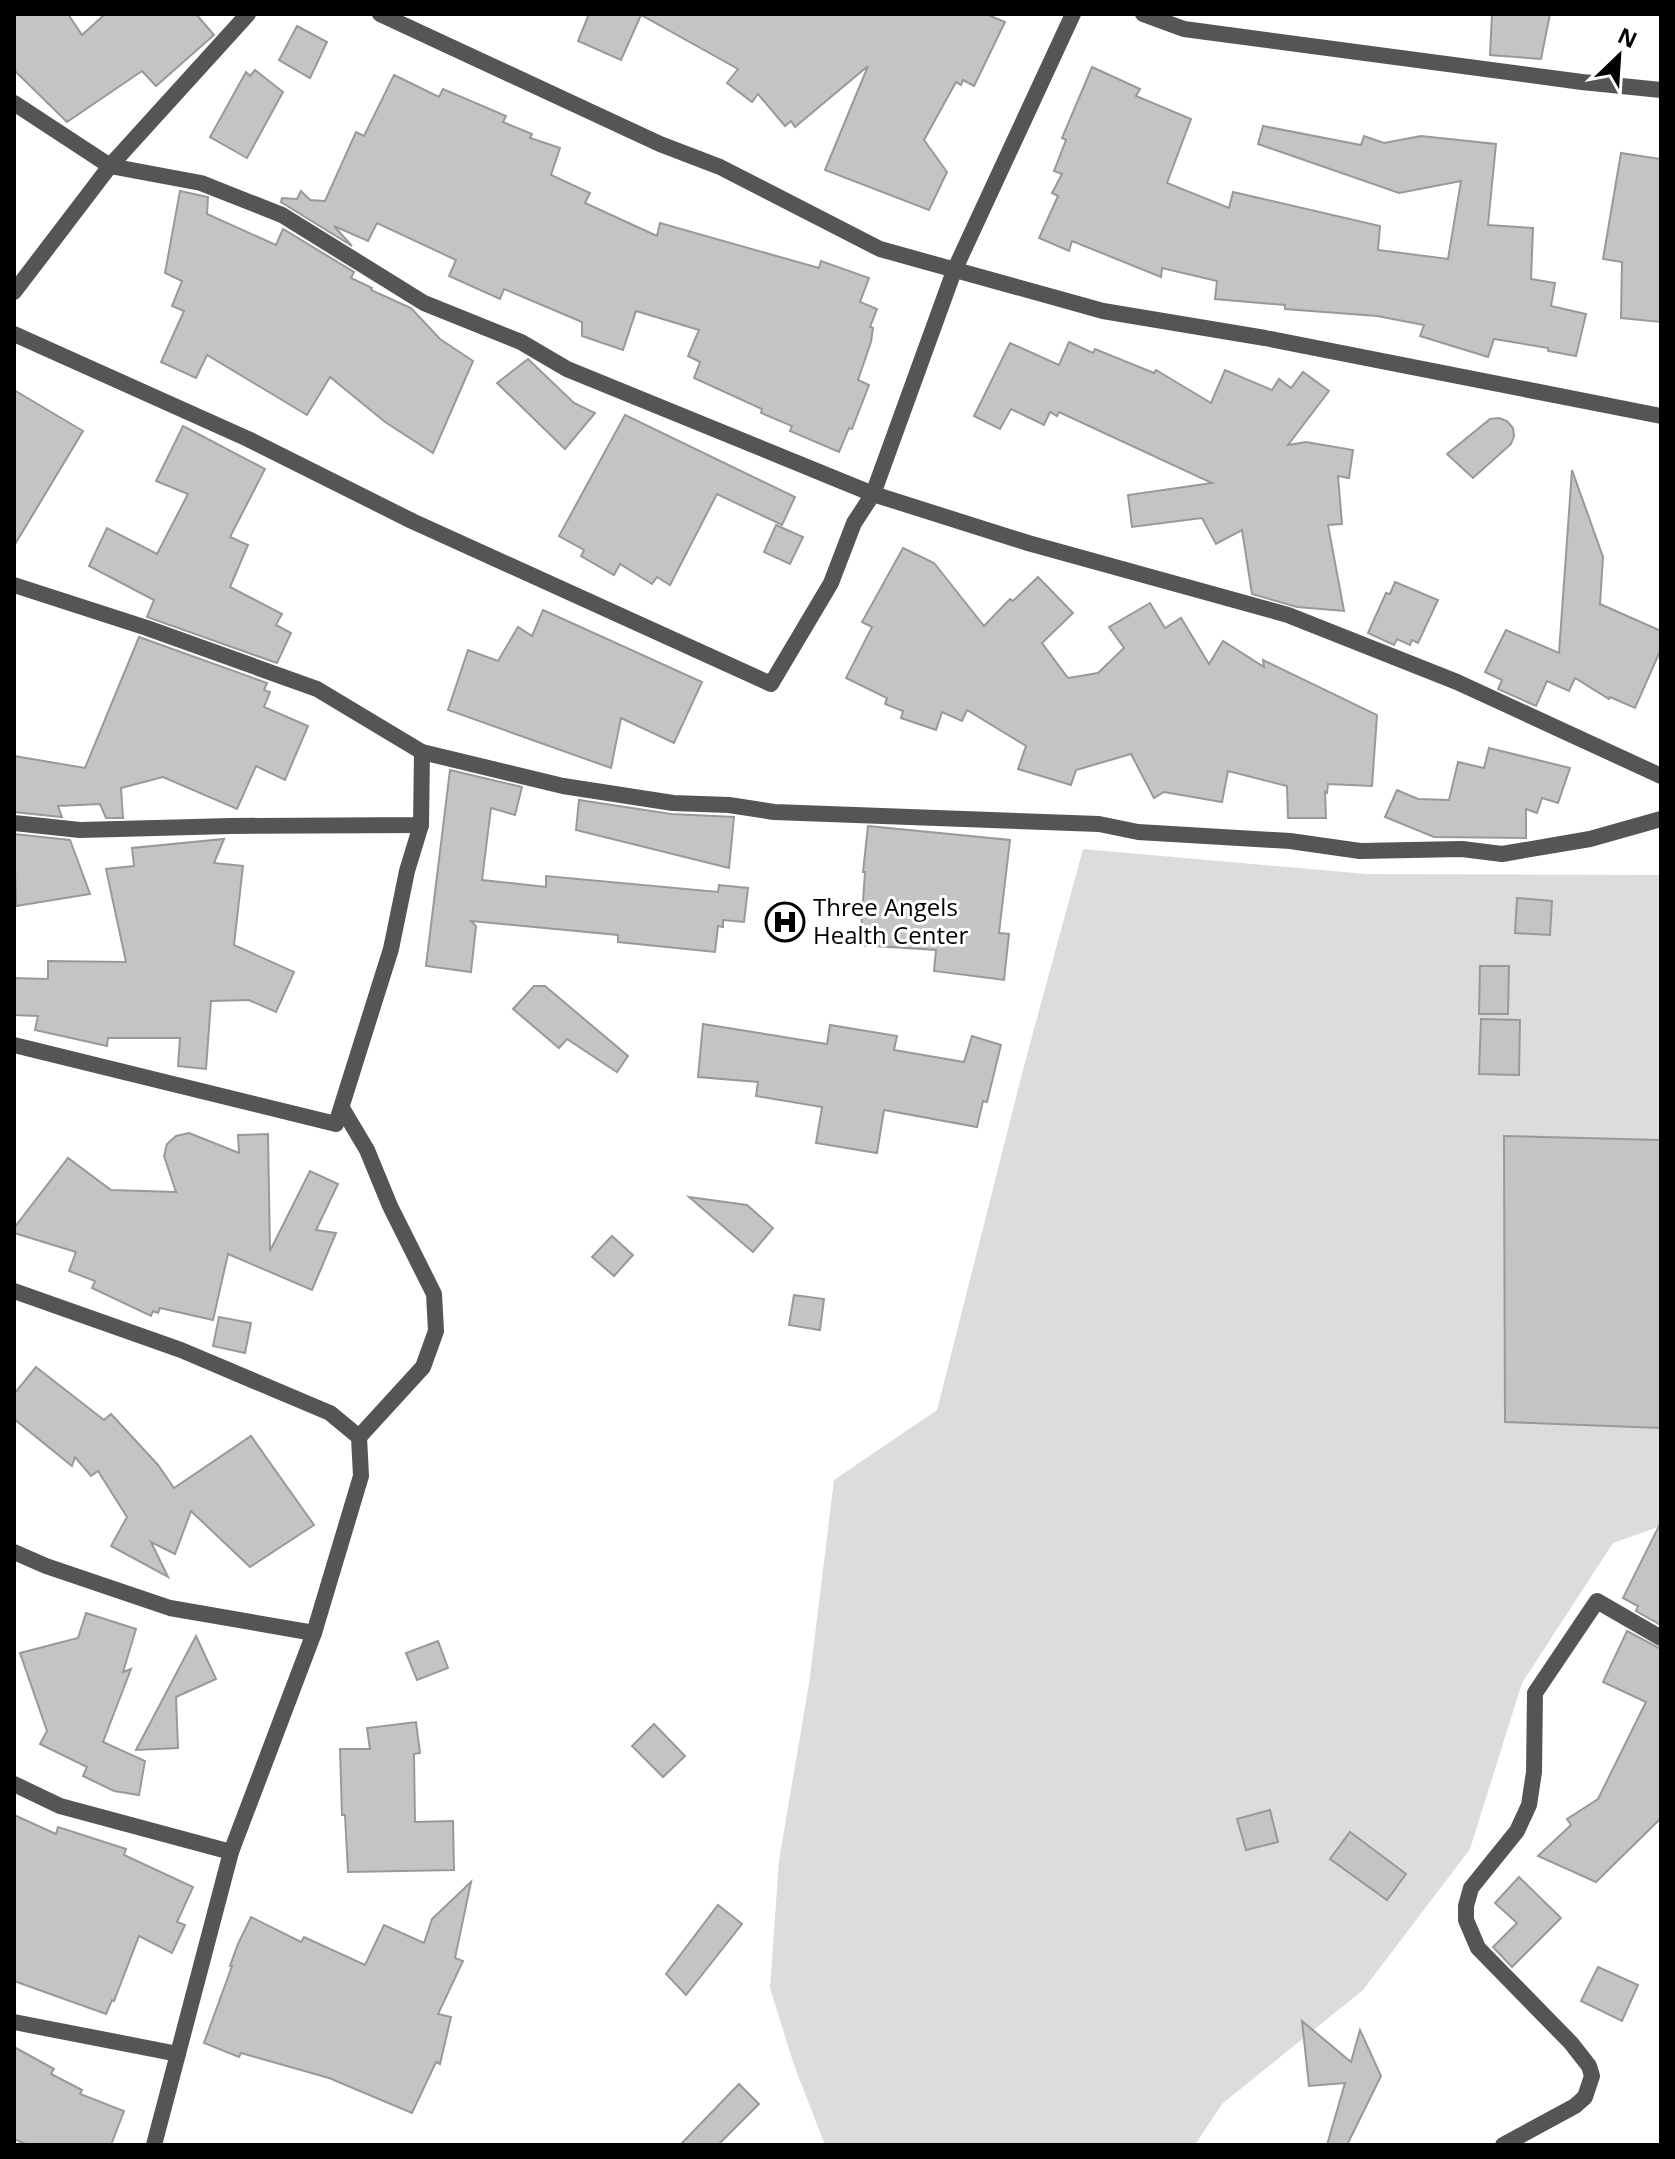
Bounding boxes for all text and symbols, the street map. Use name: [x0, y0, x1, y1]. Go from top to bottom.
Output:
north arrow: [1579, 16, 1659, 96]
text: N: [1613, 20, 1642, 54]
place label: Three Angels Health Center: [813, 890, 968, 951]
hospital icon: Three Angels Health Center: [764, 901, 806, 943]

